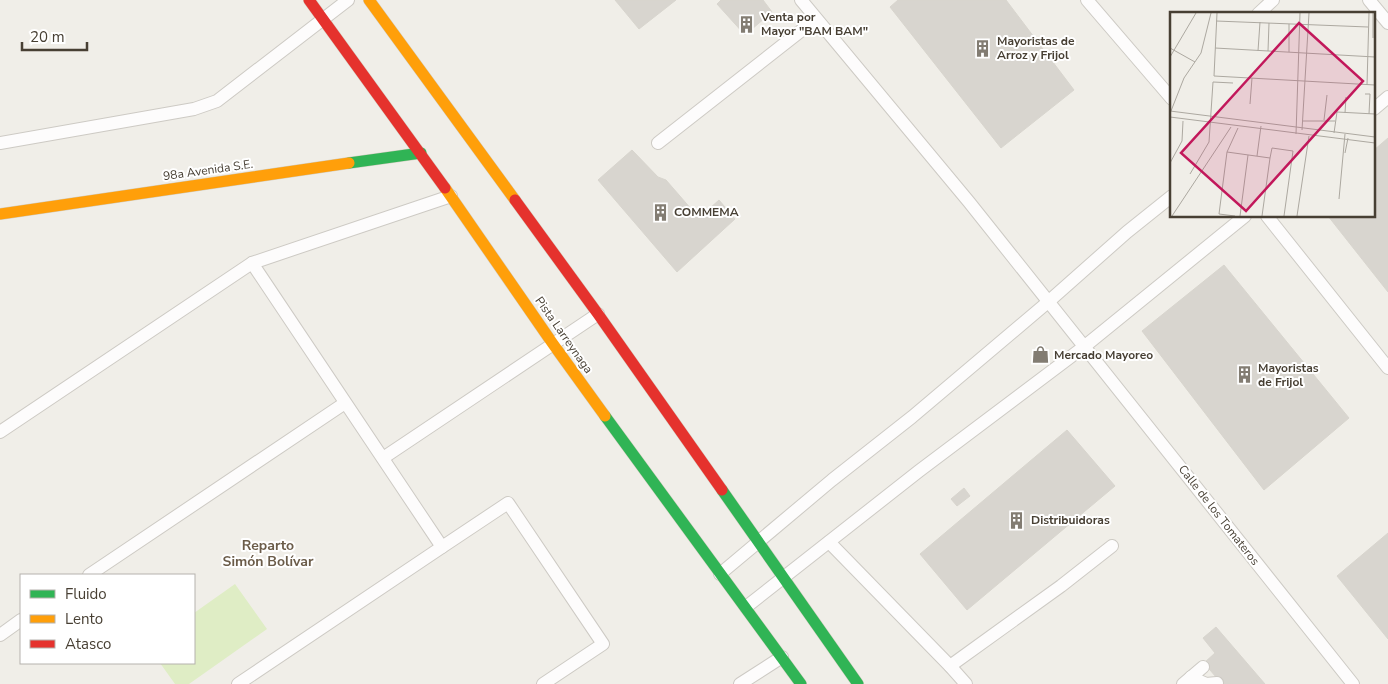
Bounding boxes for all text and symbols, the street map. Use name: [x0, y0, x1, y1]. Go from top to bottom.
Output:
place label: Venta por Mayor "BAM BAM": [760, 9, 868, 39]
inset map: [1170, 12, 1376, 218]
building icon: Venta por Mayor "BAM BAM": [737, 14, 757, 34]
scale bar: [22, 20, 88, 52]
text: 20 m: [30, 27, 65, 47]
place label: Mayoristas de Arroz y Frijol: [997, 33, 1075, 63]
building icon: Mayoristas de Arroz y Frijol: [973, 38, 993, 58]
street label: 98a Avenida S.E.: [162, 156, 254, 184]
building icon: COMMEMA: [650, 202, 670, 222]
place label: COMMEMA: [674, 204, 739, 220]
street label: Pista Larreynaga: [532, 293, 596, 377]
shop icon: Mercado Mayoreo: [1030, 345, 1050, 365]
place label: Mercado Mayoreo: [1054, 347, 1153, 363]
place label: Mayoristas de Frijol: [1258, 360, 1319, 390]
building icon: Mayoristas de Frijol: [1234, 365, 1254, 385]
street label: Calle de los Tomateros: [1175, 462, 1263, 569]
building icon: Distribuidoras: [1007, 510, 1027, 530]
place label: Distribuidoras: [1031, 512, 1110, 528]
district label: Reparto Simón Bolívar: [223, 536, 314, 571]
legend: [20, 574, 195, 664]
text: Fluido: [65, 584, 107, 604]
text: Lento: [65, 609, 103, 629]
text: Atasco: [65, 634, 111, 654]

